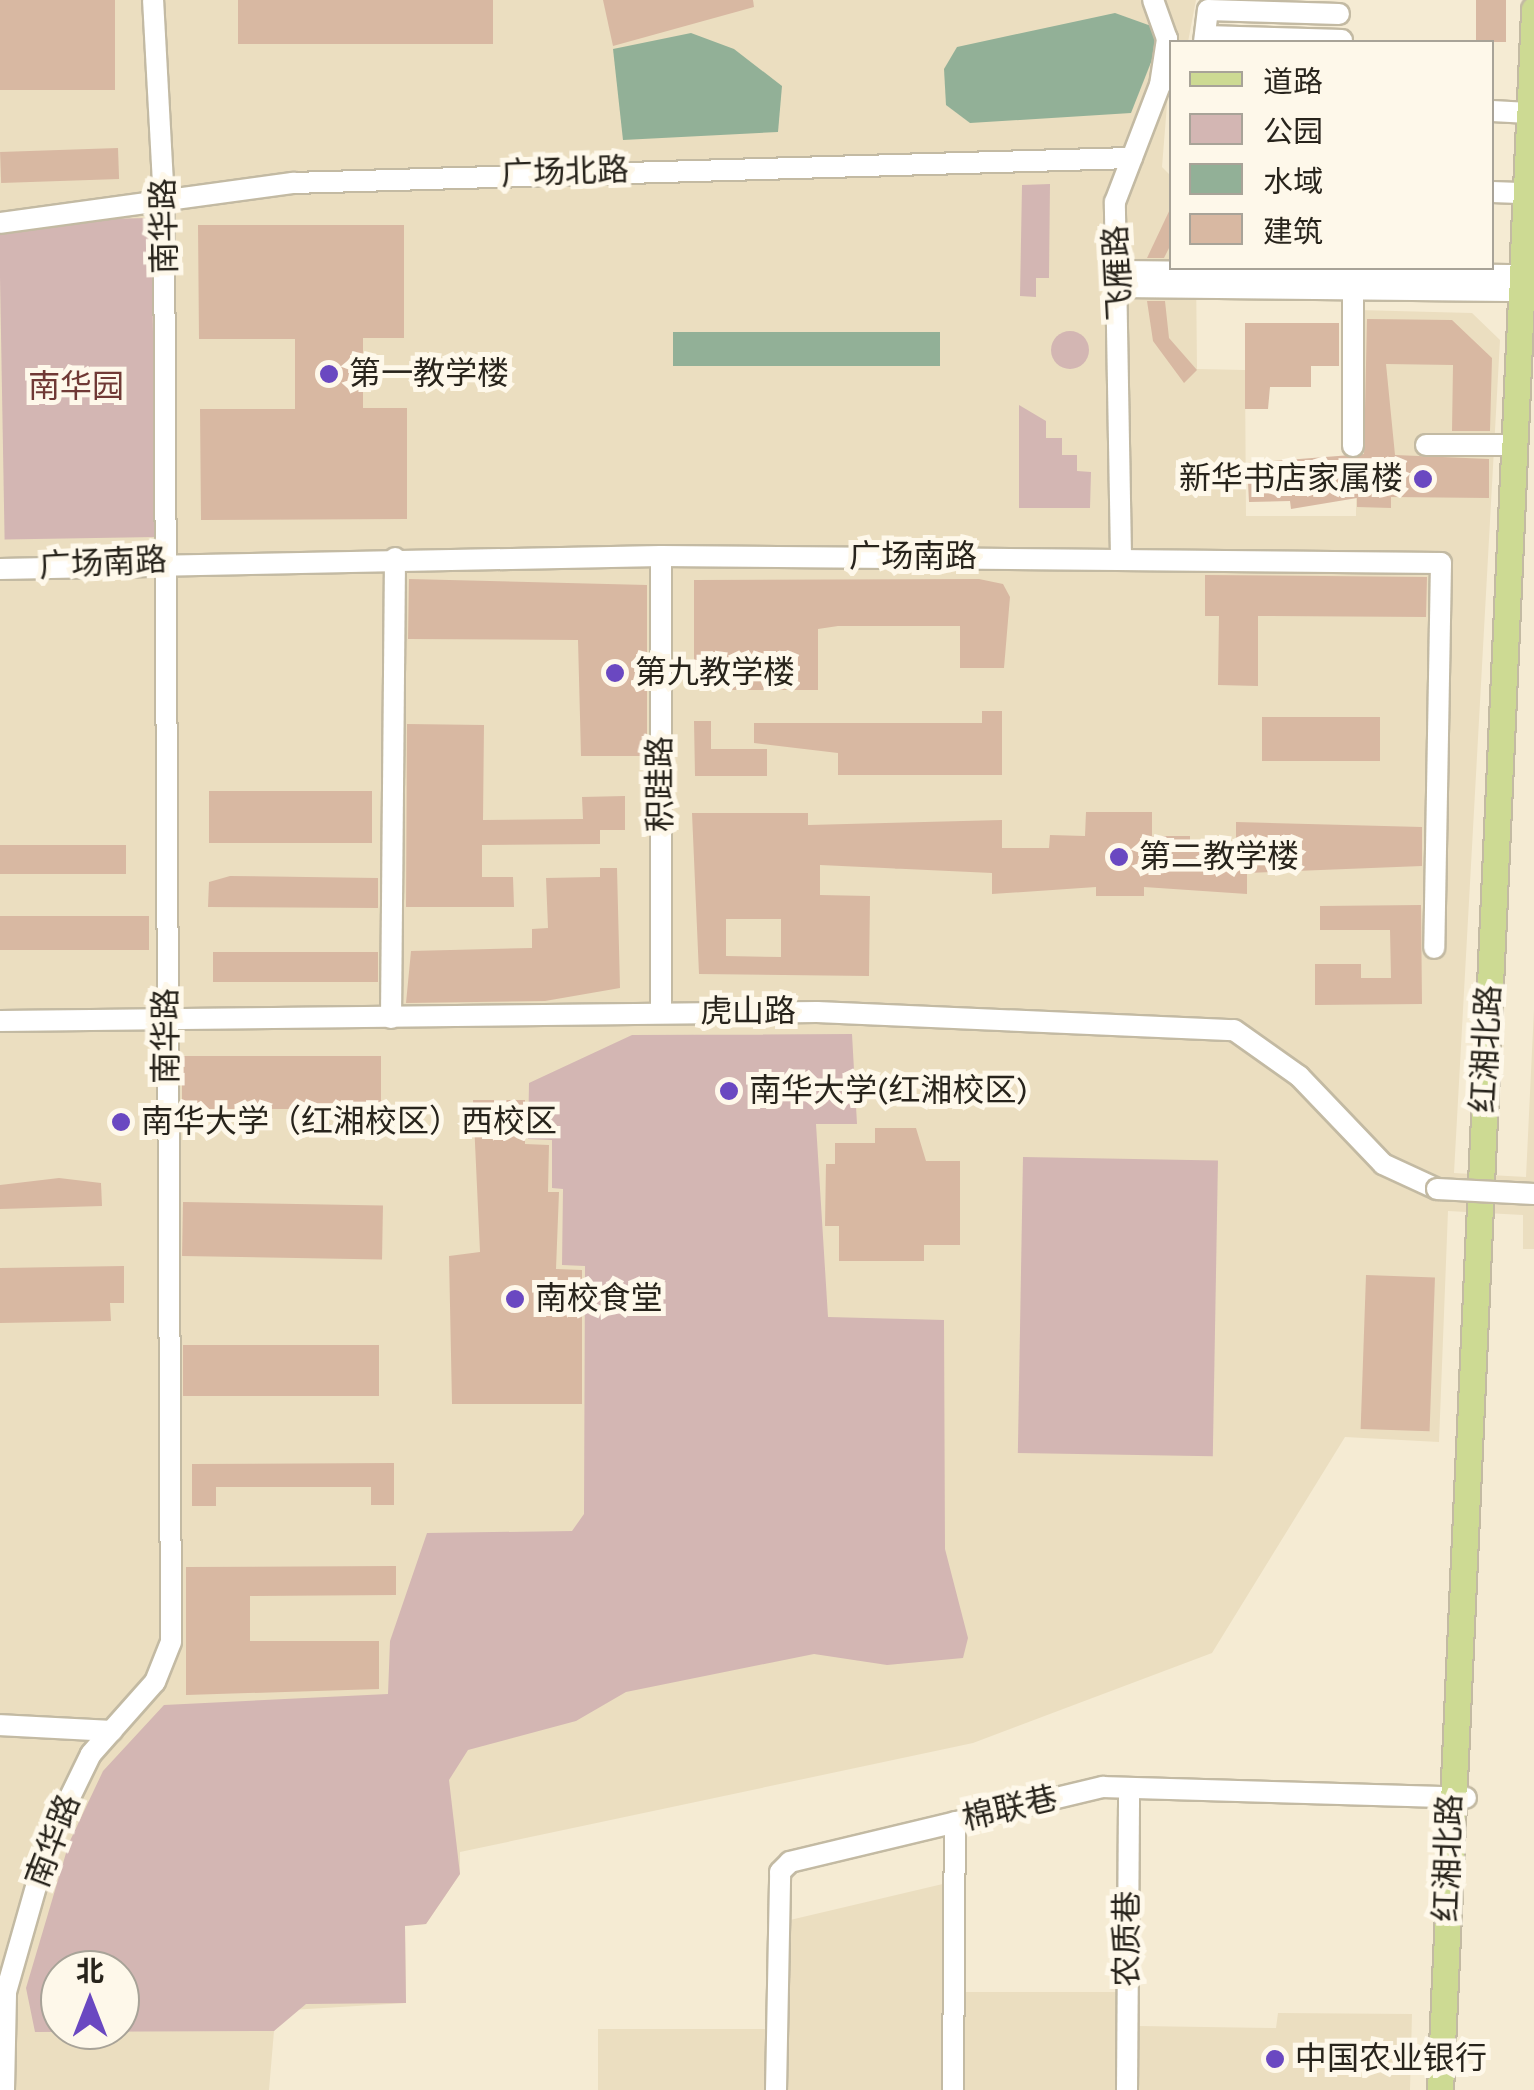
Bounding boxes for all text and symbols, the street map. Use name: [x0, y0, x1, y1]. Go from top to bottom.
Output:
legend: [1169, 40, 1494, 270]
text: 道路: [1263, 64, 1323, 100]
text: 公园: [1263, 114, 1323, 150]
street label: 广场北路: [500, 152, 630, 194]
text: 水域: [1263, 164, 1323, 200]
street label: 南华路: [145, 178, 185, 274]
text: 建筑: [1263, 214, 1323, 250]
street label: 飞雁路: [1097, 224, 1141, 322]
place label: 第一教学楼: [349, 355, 509, 393]
marker: 第一教学楼: [318, 363, 340, 385]
park label: 南华园: [28, 368, 124, 406]
place label: 新华书店家属楼: [1179, 460, 1403, 498]
marker: 新华书店家属楼: [1412, 468, 1434, 490]
street label: 广场南路: [849, 538, 977, 576]
street label: 广场南路: [38, 541, 168, 587]
place label: 第九教学楼: [635, 654, 795, 692]
marker: 第九教学楼: [604, 662, 626, 684]
street label: 积跬路: [642, 736, 680, 832]
place label: 第二教学楼: [1139, 838, 1299, 876]
marker: 第二教学楼: [1108, 846, 1130, 868]
street label: 红湘北路: [1464, 984, 1510, 1114]
street label: 南华路: [148, 988, 186, 1084]
street label: 虎山路: [700, 993, 796, 1031]
place label: 南华大学(红湘校区): [749, 1072, 1028, 1110]
marker: 南华大学(红湘校区): [718, 1080, 740, 1102]
place label: 南华大学（红湘校区）西校区: [141, 1103, 557, 1141]
marker: 南华大学（红湘校区）西校区: [110, 1111, 132, 1133]
place label: 南校食堂: [535, 1280, 663, 1318]
marker: 南校食堂: [504, 1288, 526, 1310]
street label: 棉联巷: [959, 1779, 1061, 1839]
street label: 南华路: [19, 1789, 89, 1893]
street label: 红湘北路: [1428, 1793, 1470, 1923]
street label: 农质巷: [1109, 1891, 1147, 1987]
north arrow: [40, 1950, 140, 2050]
text: 北: [76, 1955, 104, 1988]
place label: 中国农业银行: [1295, 2040, 1487, 2078]
marker: 中国农业银行: [1264, 2048, 1286, 2070]

